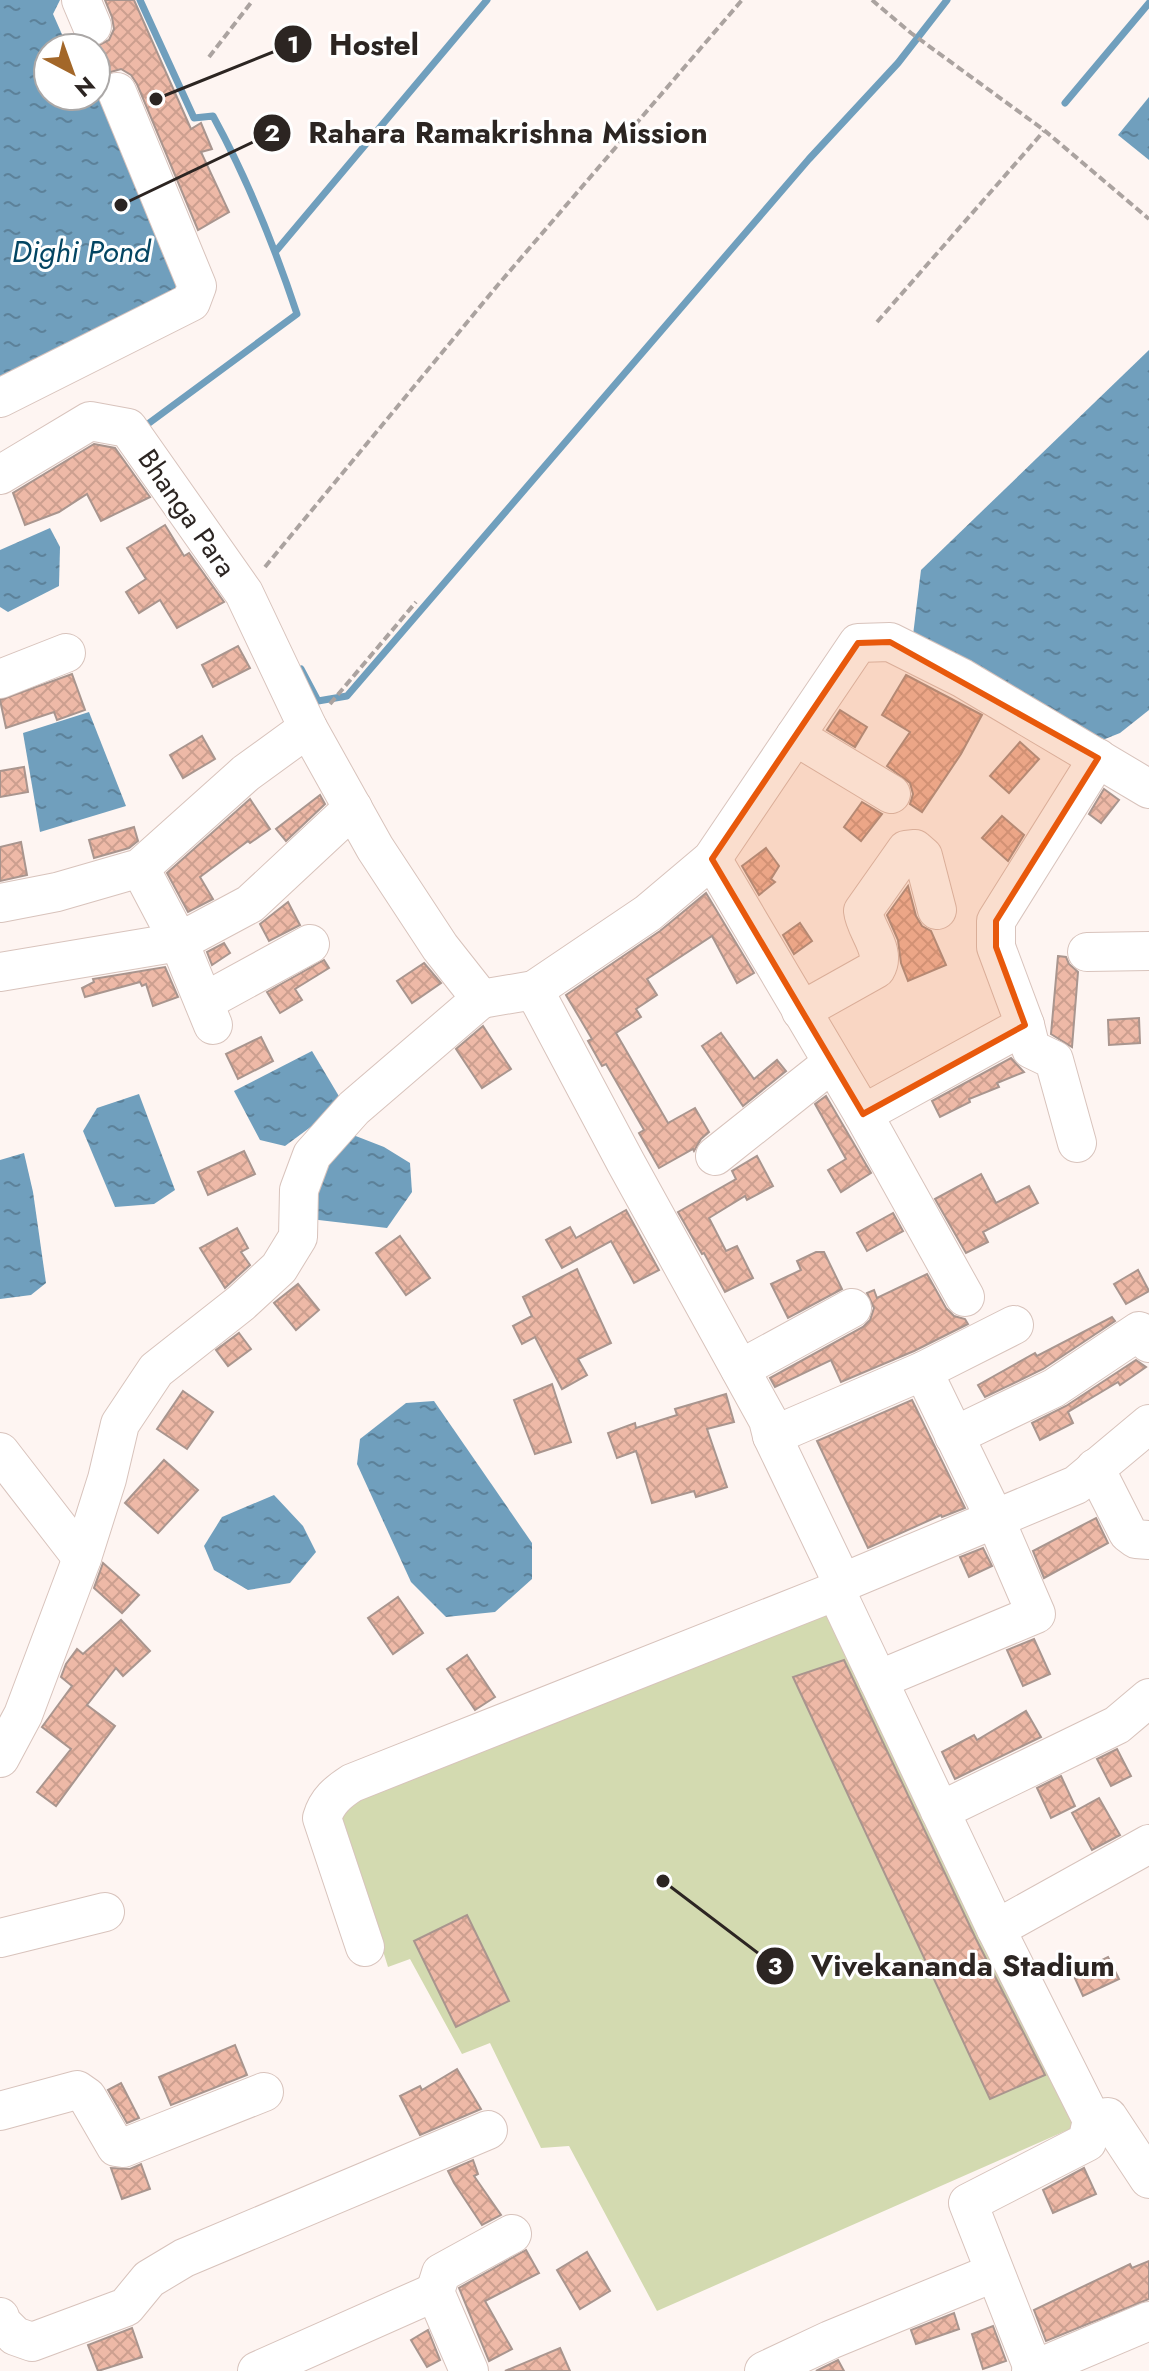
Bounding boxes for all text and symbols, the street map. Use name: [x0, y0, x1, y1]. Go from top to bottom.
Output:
callout: Hostel: [273, 17, 435, 71]
text: Hostel: [329, 23, 419, 66]
text: 1: [287, 27, 299, 62]
north arrow: [32, 32, 112, 112]
text: N: [68, 69, 102, 105]
callout: Rahara Ramakrishna Mission: [252, 106, 723, 160]
text: Rahara Ramakrishna Mission: [308, 111, 708, 154]
text: 2: [264, 115, 280, 150]
water label: Dighi Pond: [12, 230, 152, 273]
street label: Bhanga Para: [128, 441, 246, 585]
callout: Vivekananda Stadium: [755, 1939, 1131, 1993]
text: Vivekananda Stadium: [810, 1944, 1115, 1987]
text: 3: [768, 1948, 783, 1983]

